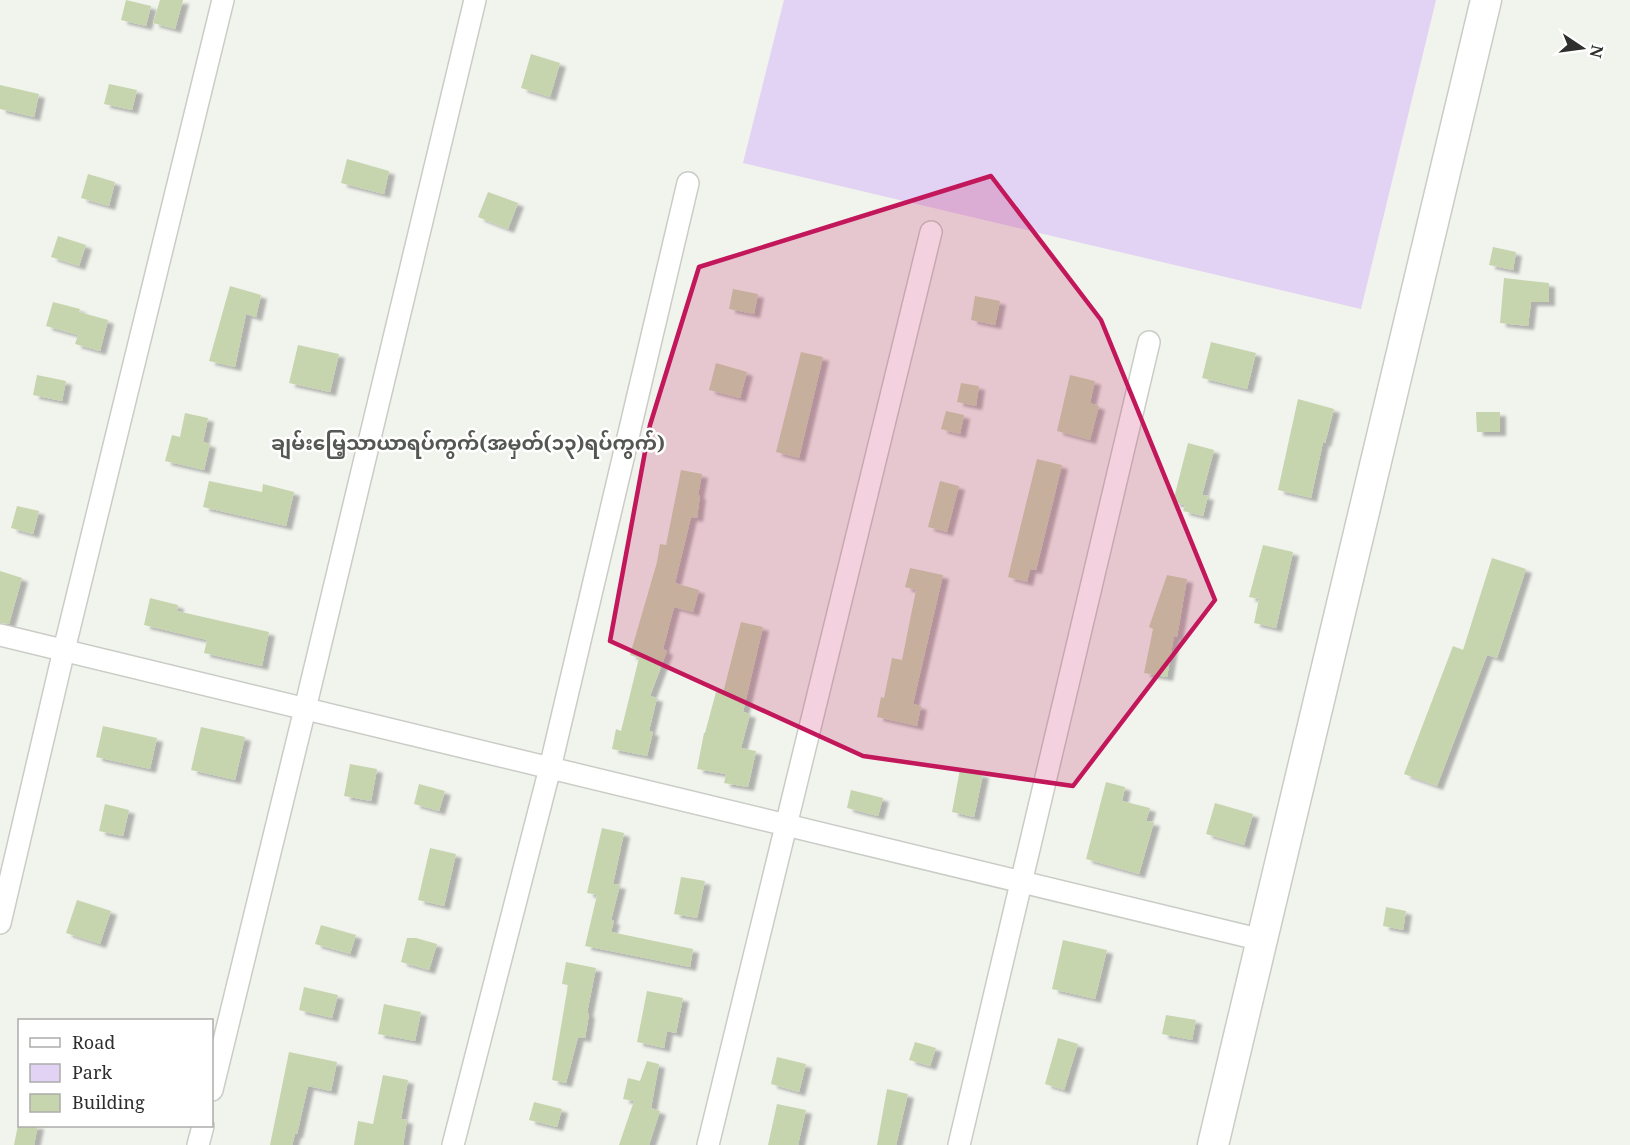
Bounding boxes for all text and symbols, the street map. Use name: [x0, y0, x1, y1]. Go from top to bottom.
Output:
north arrow: [1552, 18, 1612, 78]
text: N: [1584, 43, 1609, 60]
district label: ချမ်းမြေ့သာယာရပ်ကွက်(အမှတ်(၁၃)ရပ်ကွက်): [271, 429, 665, 460]
legend: [18, 1019, 213, 1127]
text: Road: [72, 1030, 115, 1054]
text: Park: [72, 1060, 112, 1084]
text: Building: [72, 1090, 145, 1114]

